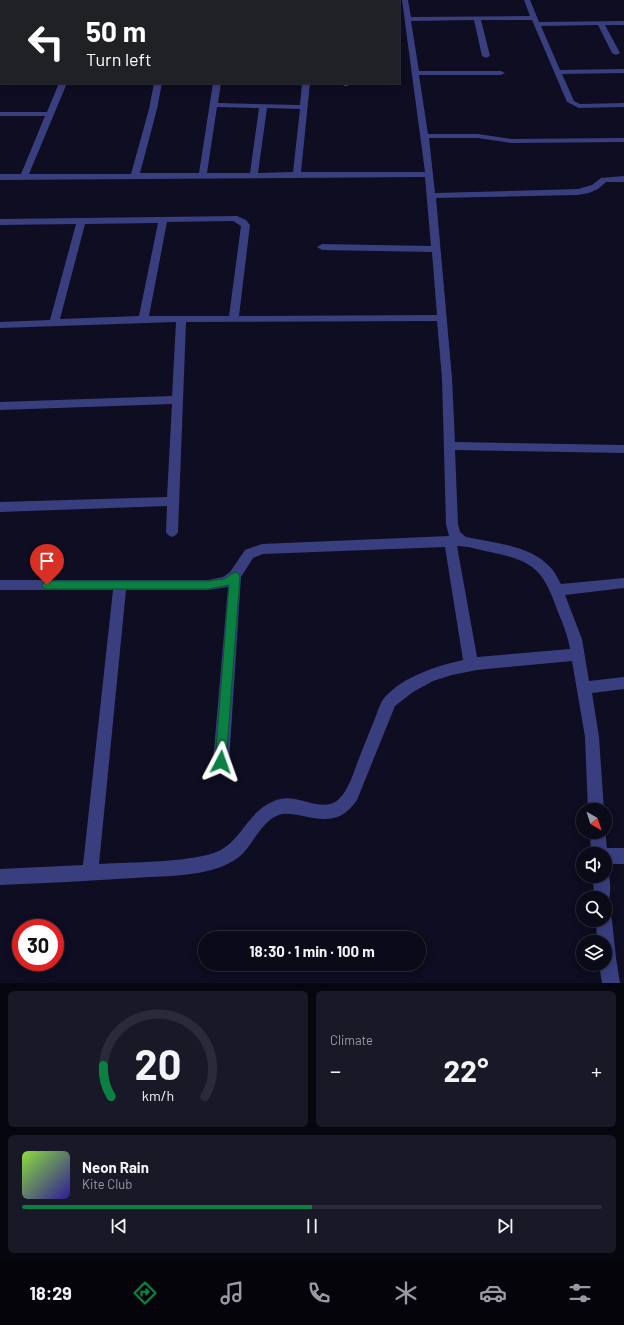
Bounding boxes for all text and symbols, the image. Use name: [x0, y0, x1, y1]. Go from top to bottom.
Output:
text: 50 m: [86, 14, 146, 48]
icon: left: [20, 16, 72, 68]
text: Turn left: [86, 48, 152, 70]
pin: [30, 544, 64, 585]
icon: arrive: [36, 550, 58, 572]
position arrow: [200, 741, 242, 783]
north arrow: [576, 803, 612, 839]
map controls: [576, 803, 612, 971]
button: sound: [576, 847, 612, 883]
button: search: [576, 891, 612, 927]
speed limit sign: 30: [12, 919, 64, 971]
button: layers: [576, 935, 612, 971]
text: 18:30 · 1 min · 100 m: [249, 942, 375, 960]
text: Climate: [330, 1032, 373, 1048]
text: 20: [134, 1038, 182, 1088]
text: 22°: [444, 1052, 488, 1088]
text: −: [330, 1057, 341, 1083]
text: +: [591, 1057, 602, 1083]
text: km/h: [142, 1087, 174, 1104]
text: Neon Rain: [82, 1158, 149, 1176]
text: Kite Club: [82, 1176, 132, 1192]
icon: previous: [108, 1215, 130, 1237]
icon: pause: [301, 1215, 323, 1237]
icon: next: [494, 1215, 516, 1237]
icon: directions: [131, 1279, 159, 1307]
icon: music: [218, 1279, 246, 1307]
icon: phone: [305, 1279, 333, 1307]
icon: climate: [392, 1279, 420, 1307]
icon: car: [479, 1279, 507, 1307]
icon: filters: [566, 1279, 594, 1307]
text: 18:29: [30, 1282, 72, 1304]

